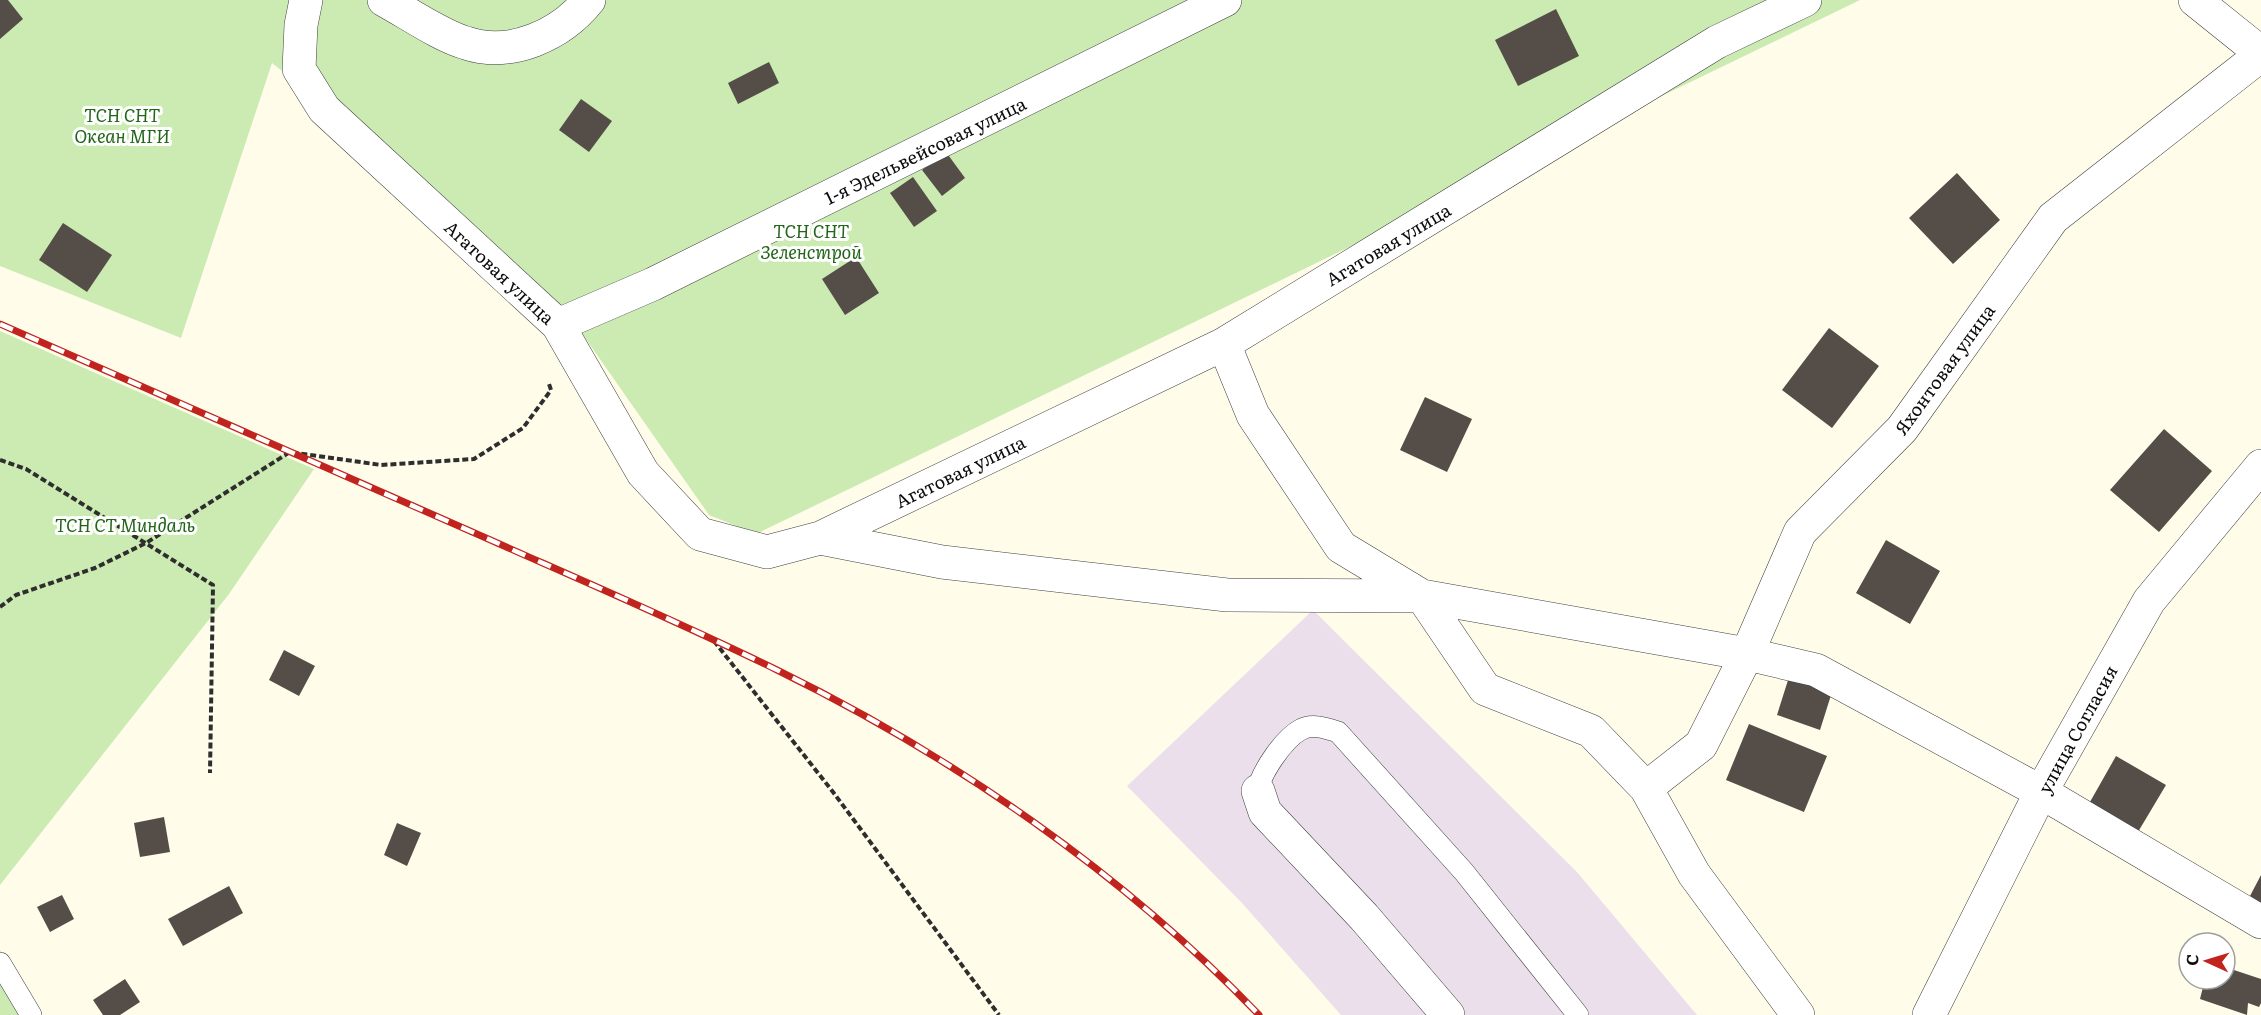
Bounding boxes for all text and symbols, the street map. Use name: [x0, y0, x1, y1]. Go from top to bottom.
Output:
street label: 1-я Эдельвейсовая улица: [820, 89, 1031, 211]
park label: ТСН СНТ Океан МГИ: [74, 101, 170, 149]
street label: Агатовая улица: [1320, 196, 1456, 292]
street label: Агатовая улица: [439, 214, 561, 330]
park label: ТСН СНТ Зеленстрой: [760, 217, 862, 265]
street label: Яхонтовая улица: [1887, 298, 2001, 440]
street label: Агатовая улица: [890, 428, 1030, 514]
park label: ТСН СТ Миндаль: [55, 511, 195, 538]
street label: улица Согласия: [2031, 660, 2123, 798]
north arrow: [2177, 931, 2237, 991]
text: С: [2179, 953, 2203, 966]

